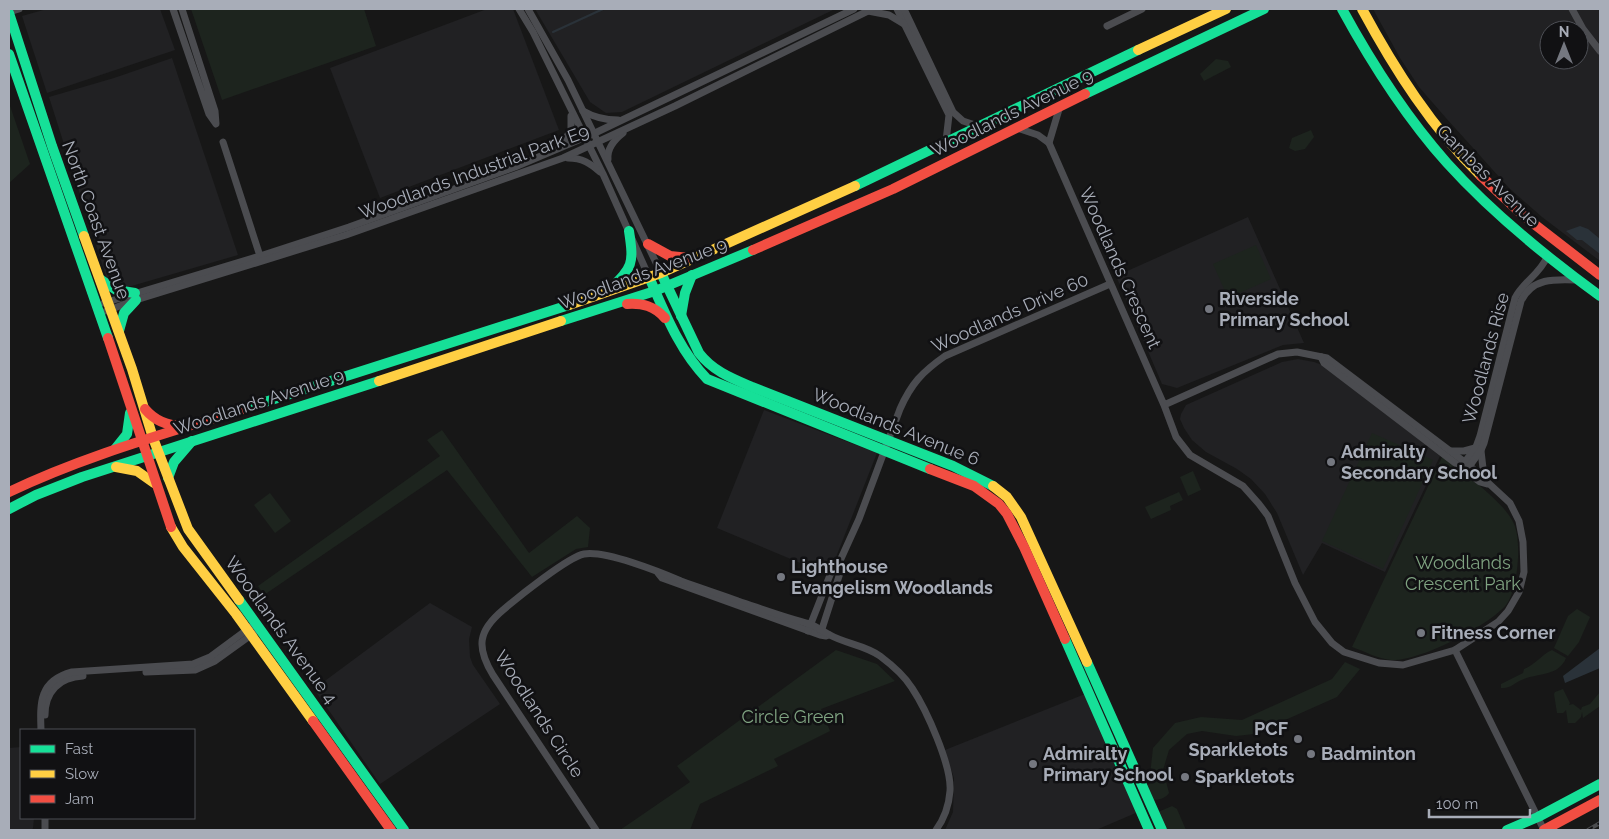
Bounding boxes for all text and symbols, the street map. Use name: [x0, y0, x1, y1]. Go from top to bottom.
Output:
north arrow: [1539, 20, 1589, 70]
text: N: [1559, 24, 1569, 40]
street label: Woodlands Avenue 9: [927, 64, 1096, 161]
street label: Woodlands Industrial Park E9: [356, 120, 592, 223]
street label: Gambas Avenue: [1433, 120, 1544, 231]
street label: North Coast Avenue: [58, 138, 135, 302]
street label: Woodlands Crescent: [1075, 184, 1166, 352]
street label: Woodlands Avenue 9: [556, 233, 730, 314]
street label: Woodlands Drive 60: [928, 269, 1091, 357]
place label: Riverside Primary School: [1219, 288, 1349, 330]
street label: Woodlands Rise: [1458, 290, 1513, 426]
marker: Riverside Primary School: [1203, 303, 1215, 315]
street label: Woodlands Avenue 9: [171, 364, 347, 439]
street label: Woodlands Avenue 6: [810, 383, 983, 470]
place label: Admiralty Secondary School: [1341, 441, 1497, 483]
marker: Admiralty Secondary School: [1325, 456, 1337, 468]
street label: Woodlands Avenue 4: [221, 552, 342, 708]
park label: Woodlands Crescent Park: [1405, 552, 1521, 594]
place label: Lighthouse Evangelism Woodlands: [791, 556, 993, 598]
marker: Lighthouse Evangelism Woodlands: [775, 571, 787, 583]
place label: Fitness Corner: [1431, 622, 1555, 643]
marker: Fitness Corner: [1415, 627, 1427, 639]
street label: Woodlands Circle: [490, 646, 589, 782]
park label: Circle Green: [742, 706, 844, 727]
place label: PCF Sparkletots: [1189, 718, 1288, 760]
legend: [20, 729, 195, 819]
marker: PCF Sparkletots: [1292, 733, 1304, 745]
text: Fast: [65, 740, 93, 758]
place label: Admiralty Primary School: [1043, 743, 1173, 785]
place label: Badminton: [1321, 743, 1416, 764]
marker: Badminton: [1305, 748, 1317, 760]
marker: Admiralty Primary School: [1027, 758, 1039, 770]
text: Slow: [65, 765, 99, 783]
place label: Sparkletots: [1195, 766, 1295, 787]
marker: Sparkletots: [1179, 771, 1191, 783]
scale bar: [1429, 786, 1530, 818]
text: Jam: [65, 790, 94, 808]
text: 100 m: [1436, 795, 1478, 813]

